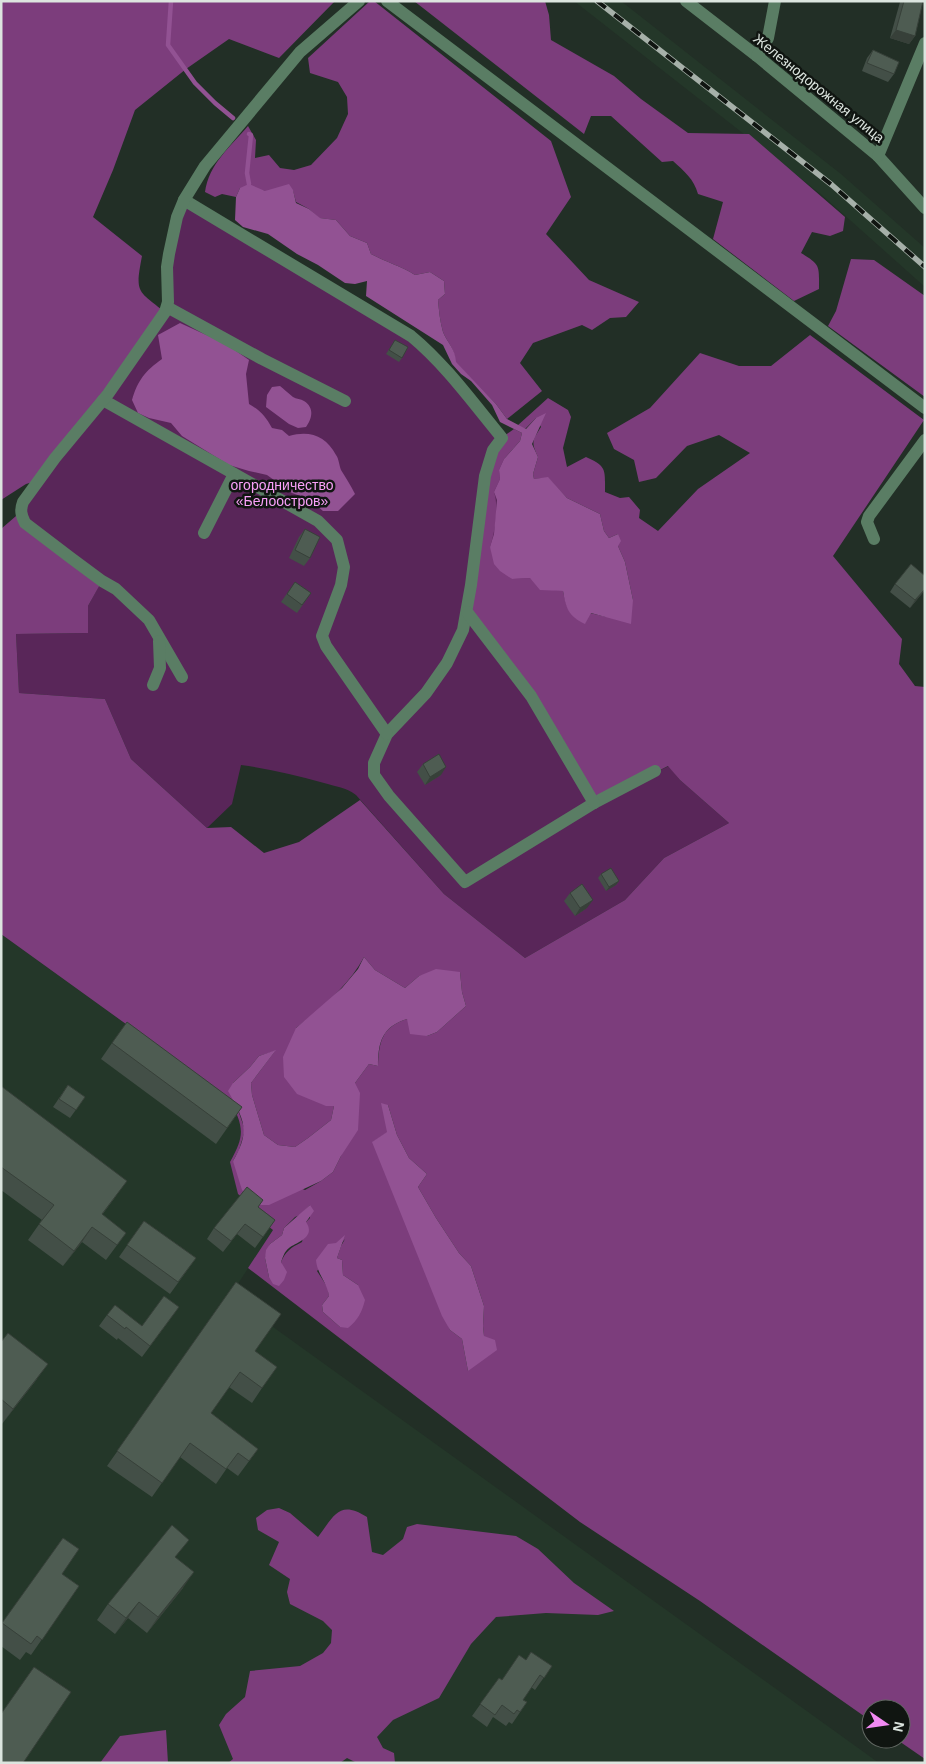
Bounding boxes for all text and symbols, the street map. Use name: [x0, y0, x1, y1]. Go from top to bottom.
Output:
street label: Железнодорожная улица: [750, 30, 888, 146]
park label: огородничество «Белоостров»: [231, 477, 334, 509]
north arrow: [861, 1699, 911, 1749]
text: N: [890, 1720, 908, 1734]

